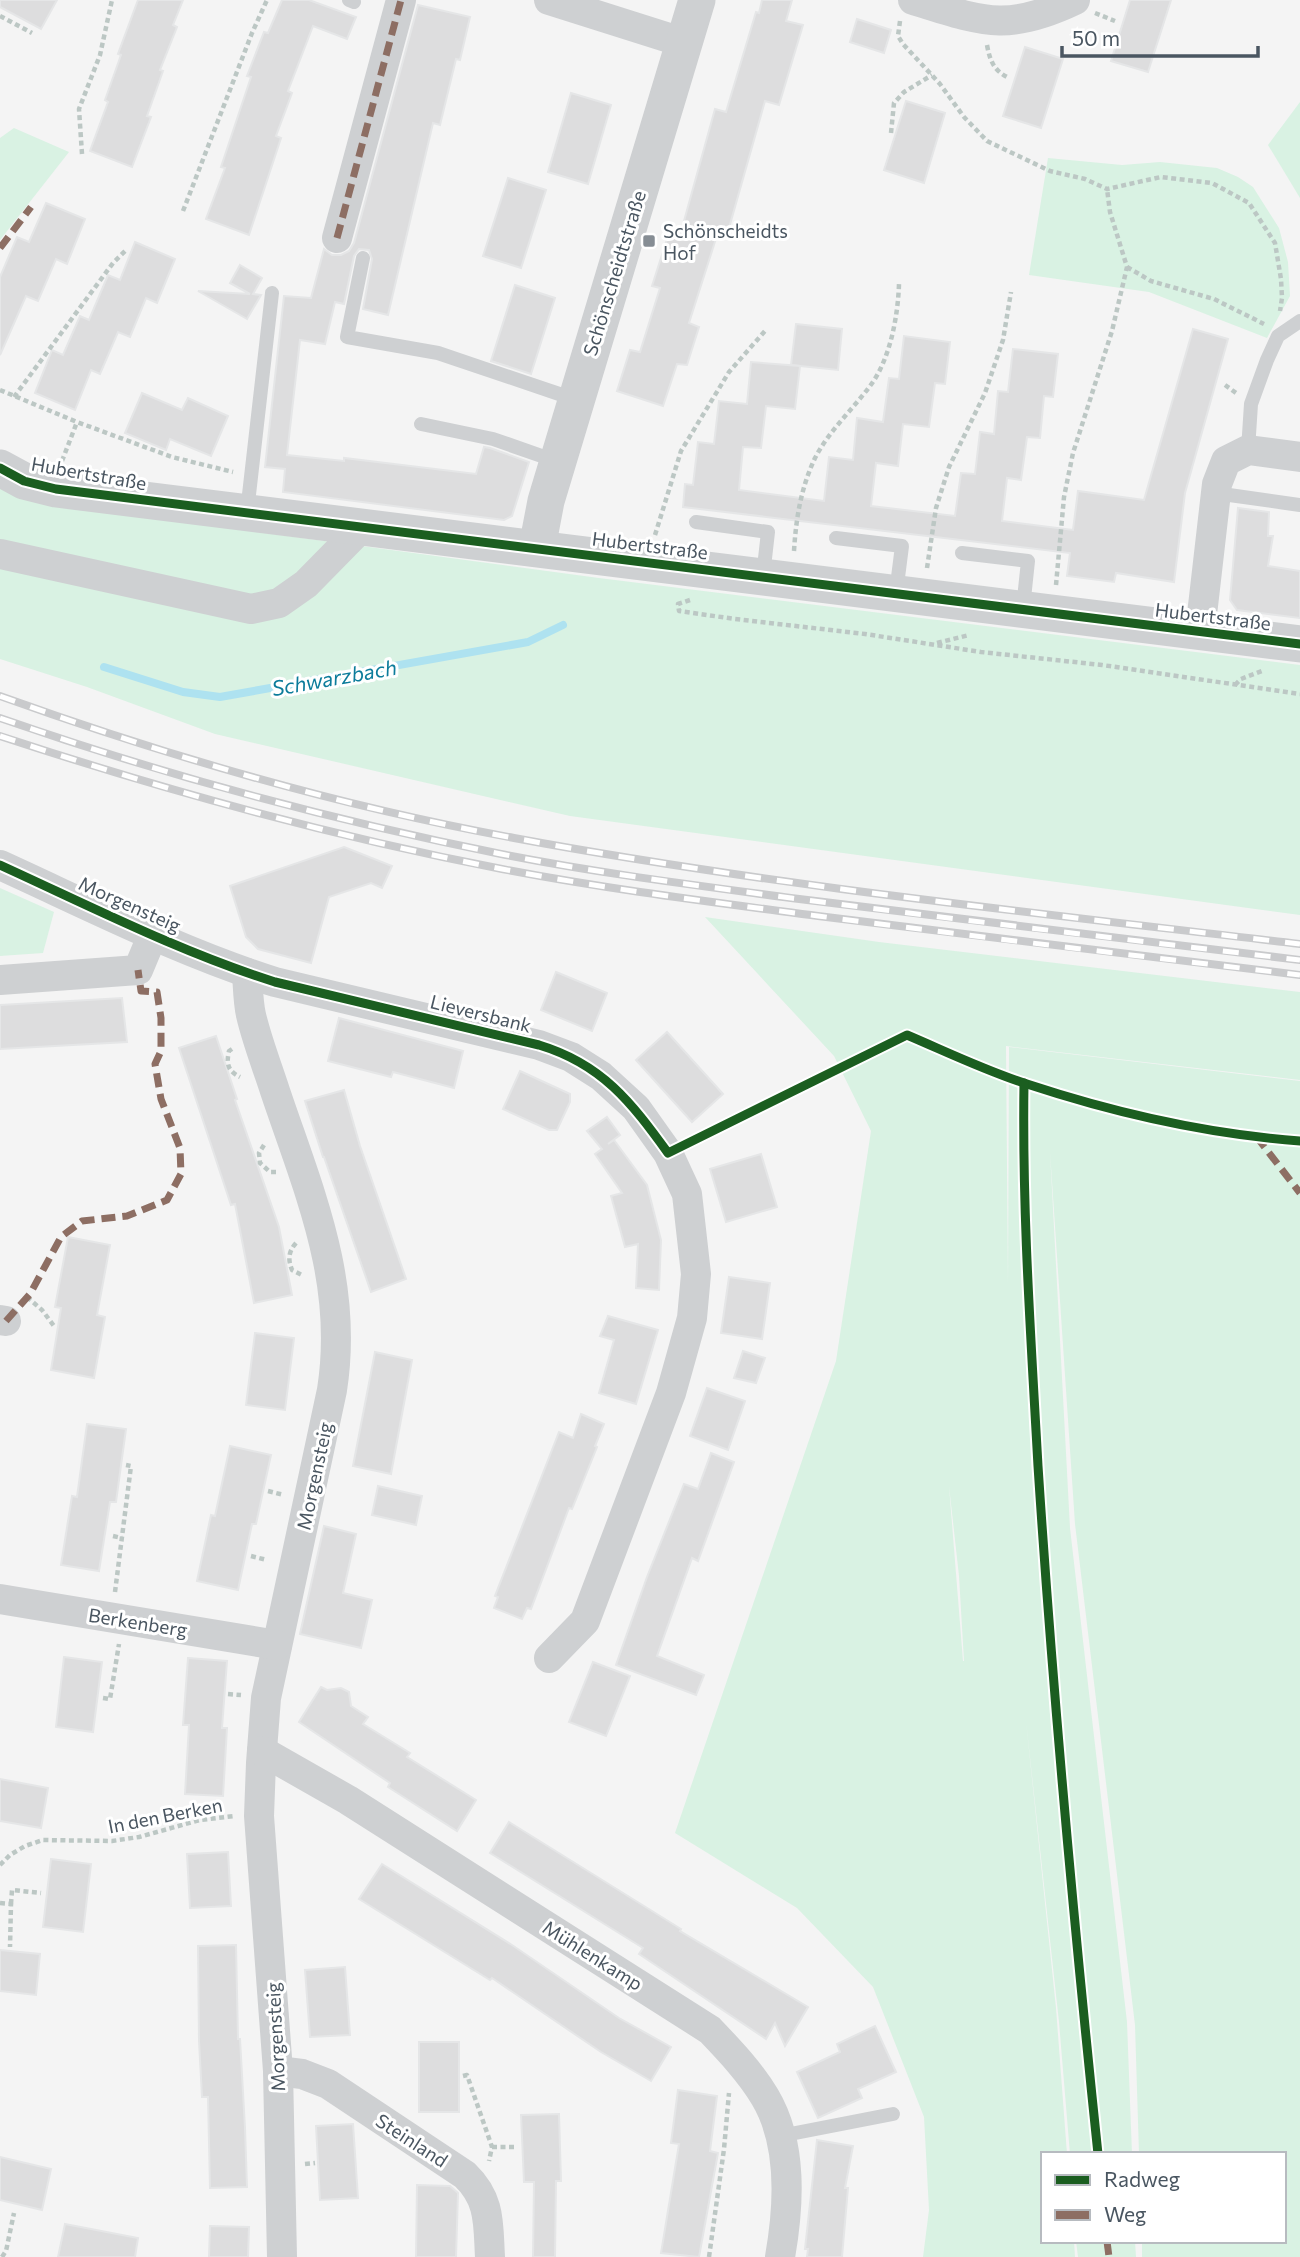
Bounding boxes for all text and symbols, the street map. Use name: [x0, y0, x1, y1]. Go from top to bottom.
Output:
scale bar: [1062, 14, 1258, 58]
text: 50 m: [1072, 25, 1120, 50]
street label: Schönscheidtstraße: [578, 188, 650, 358]
place label: Schönscheidts Hof: [663, 219, 788, 264]
marker: Schönscheidts Hof: [641, 233, 657, 249]
street label: Hubertstraße: [30, 452, 148, 494]
street label: Hubertstraße: [591, 526, 709, 564]
street label: Hubertstraße: [1154, 597, 1272, 635]
water label: Schwarzbach: [270, 654, 398, 700]
street label: Morgensteig: [75, 871, 185, 937]
street label: Lieversbank: [428, 989, 534, 1037]
street label: Morgensteig: [291, 1420, 337, 1532]
street label: Berkenberg: [87, 1603, 189, 1641]
street label: In den Berken: [106, 1793, 224, 1837]
street label: Mühlenkamp: [539, 1915, 647, 1995]
street label: Morgensteig: [261, 1982, 289, 2092]
street label: Steinland: [372, 2108, 452, 2172]
legend: [1041, 2152, 1286, 2243]
text: Radweg: [1104, 2166, 1180, 2191]
text: Weg: [1104, 2201, 1146, 2226]

